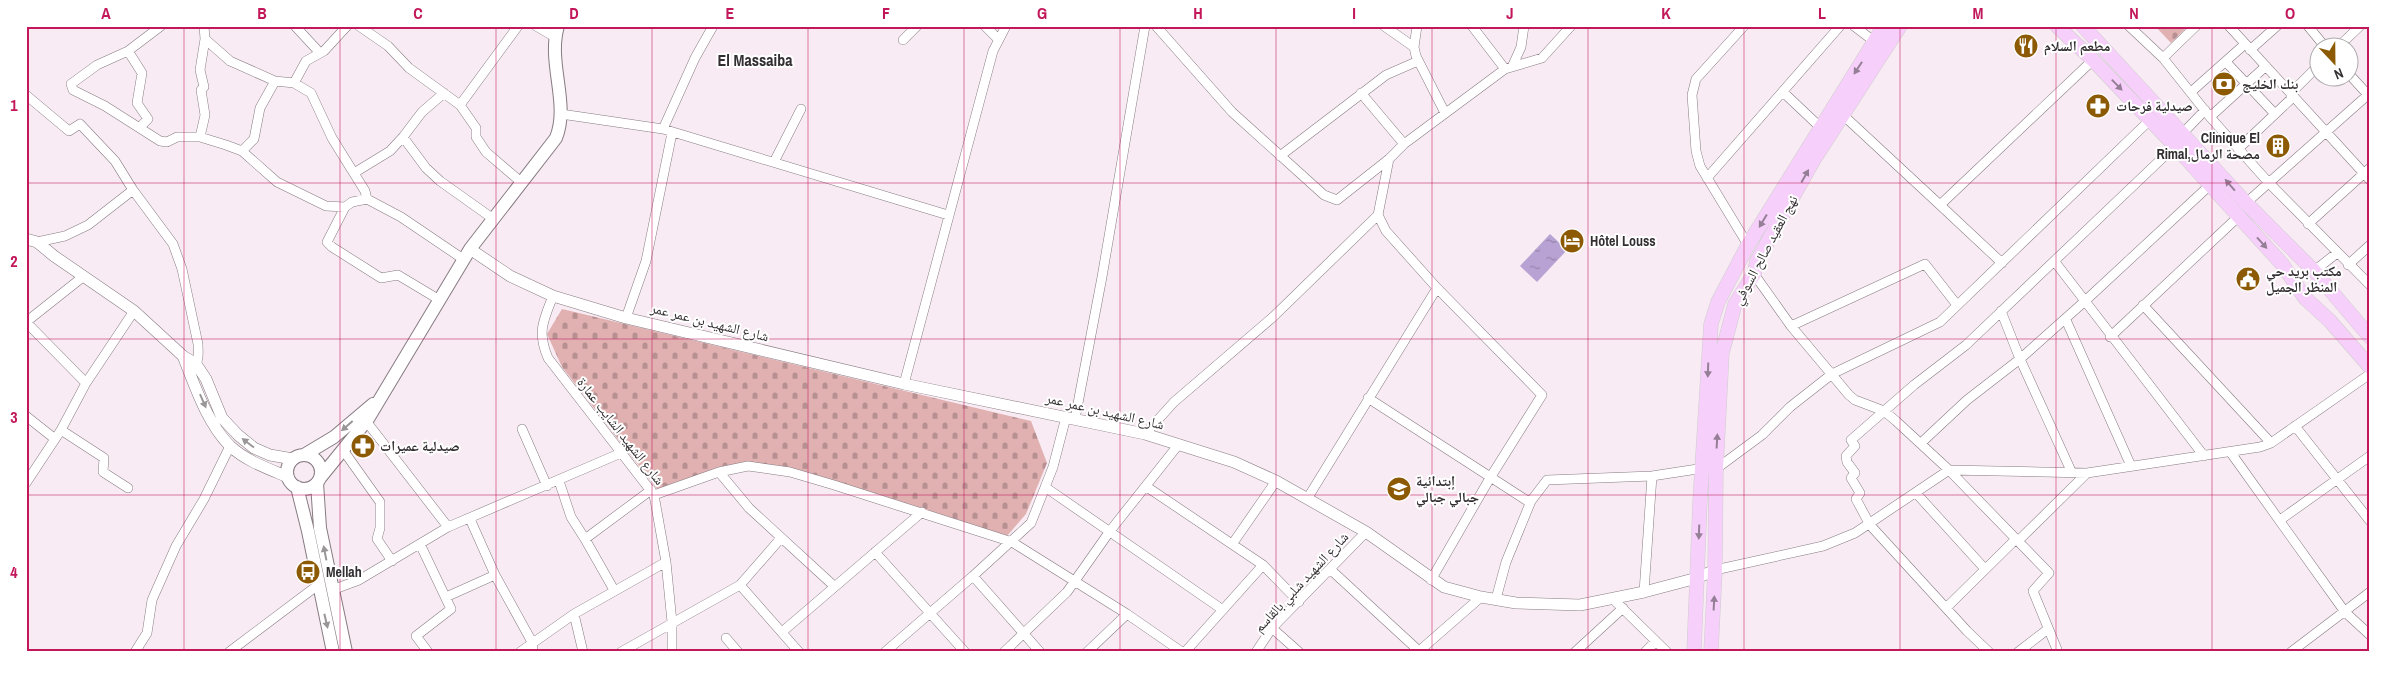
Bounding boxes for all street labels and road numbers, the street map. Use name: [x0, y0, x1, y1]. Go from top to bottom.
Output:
street label: نهج العقيد صالح السوفي: [1728, 192, 1804, 309]
street label: شارع الشهيد بن عمر عمر: [648, 298, 771, 346]
street label: شارع الشهيد الشايب عمارة: [573, 374, 669, 489]
street label: شارع الشهيد بن عمر عمر: [1043, 388, 1166, 434]
street label: شارع الشهيد شلبي بالقاسم: [1250, 528, 1354, 638]

